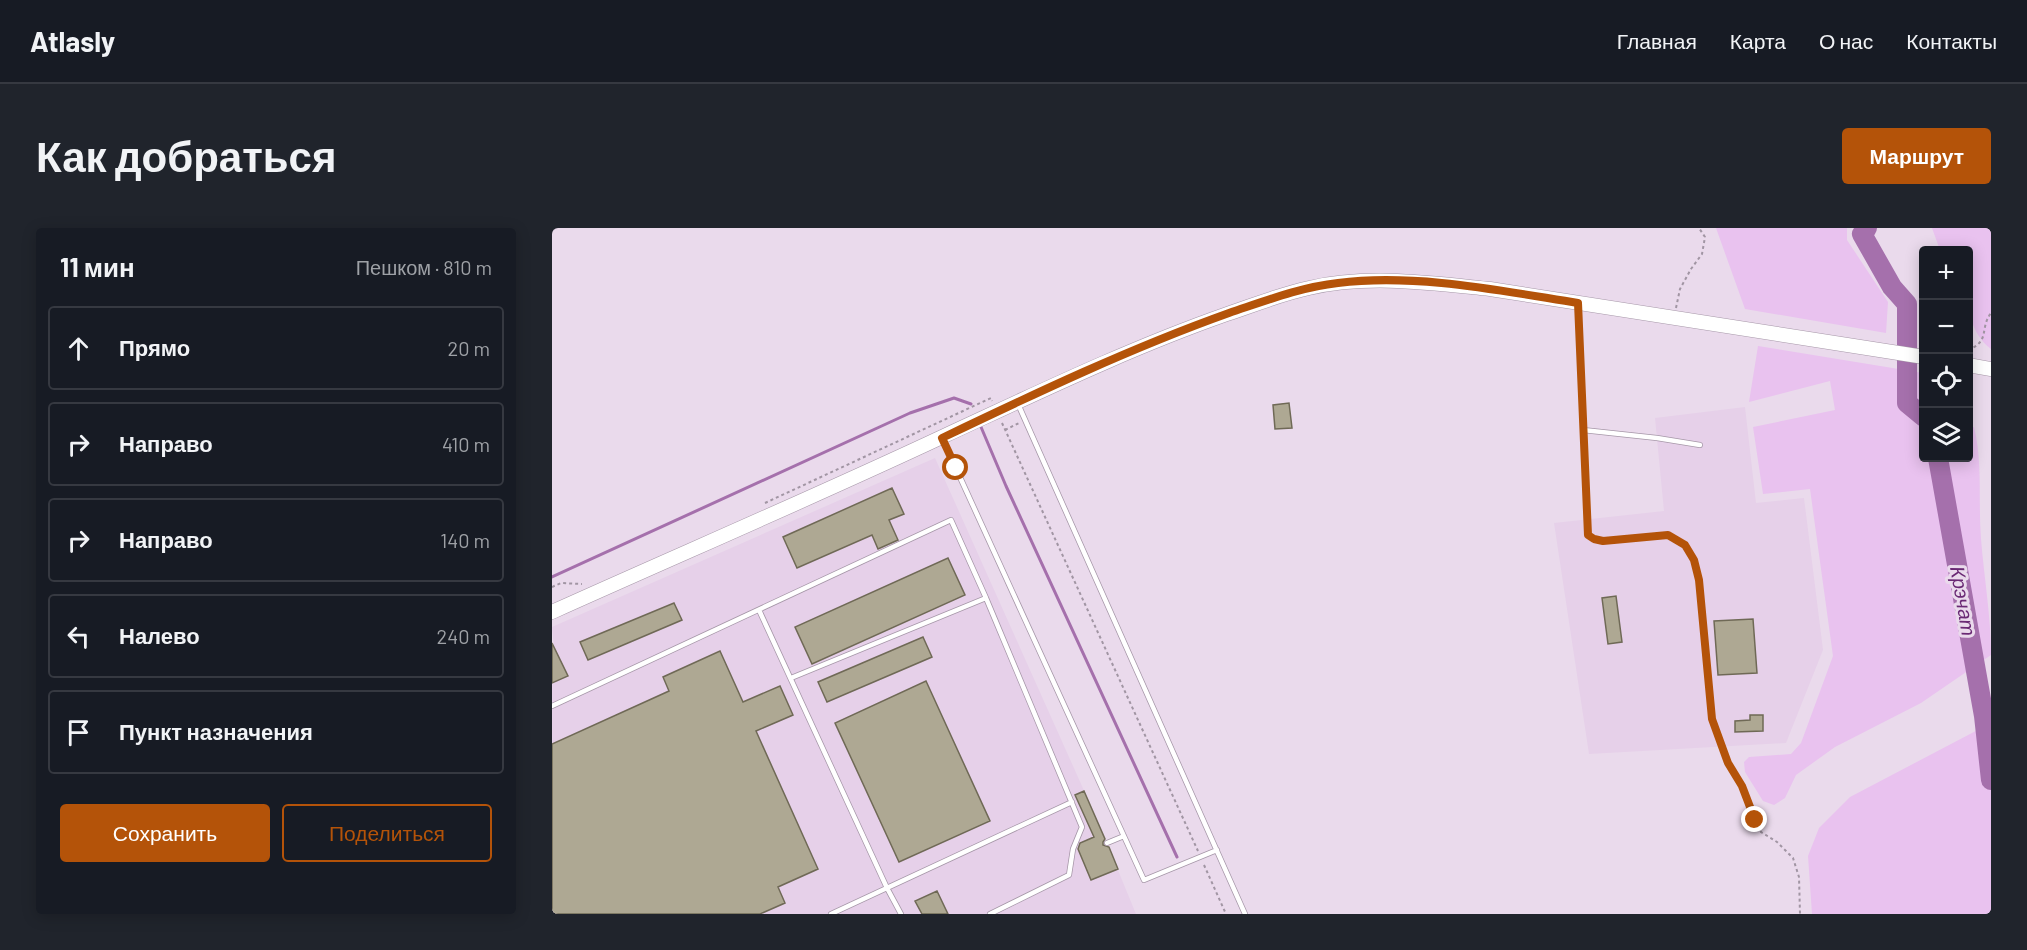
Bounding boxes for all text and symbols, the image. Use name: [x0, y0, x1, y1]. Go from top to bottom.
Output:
text: Atlasly: [30, 24, 115, 58]
text: Главная: [1617, 28, 1697, 53]
text: Карта: [1730, 28, 1786, 53]
text: О нас: [1819, 28, 1873, 53]
text: Контакты: [1906, 28, 1997, 53]
button: Маршрут: [1842, 128, 1991, 184]
text: Как добраться: [36, 130, 336, 180]
map controls: [1919, 246, 1973, 462]
button: +: [1919, 246, 1973, 300]
text: 11 мин: [60, 251, 135, 282]
text: Пешком · 810 m: [356, 255, 492, 279]
button: −: [1919, 300, 1973, 354]
icon: ahead: [62, 332, 95, 365]
text: Прямо: [119, 334, 190, 360]
text: 20 m: [447, 336, 490, 360]
button: locate: [1919, 354, 1973, 408]
button: layers: [1919, 408, 1973, 462]
icon: right: [62, 428, 95, 461]
text: Направо: [119, 430, 213, 456]
text: 410 m: [442, 432, 490, 456]
route start: [942, 454, 968, 480]
icon: right: [62, 524, 95, 557]
text: Направо: [119, 526, 213, 552]
text: 140 m: [440, 528, 490, 552]
water label: Крэчат: [1946, 564, 1982, 638]
icon: left: [62, 620, 95, 653]
text: Налево: [119, 622, 200, 648]
text: 240 m: [436, 624, 490, 648]
icon: arrive: [62, 716, 95, 749]
text: Пункт назначения: [119, 718, 313, 744]
button: Сохранить: [60, 804, 270, 862]
button: Поделиться: [282, 804, 492, 862]
route end: [1741, 806, 1767, 832]

